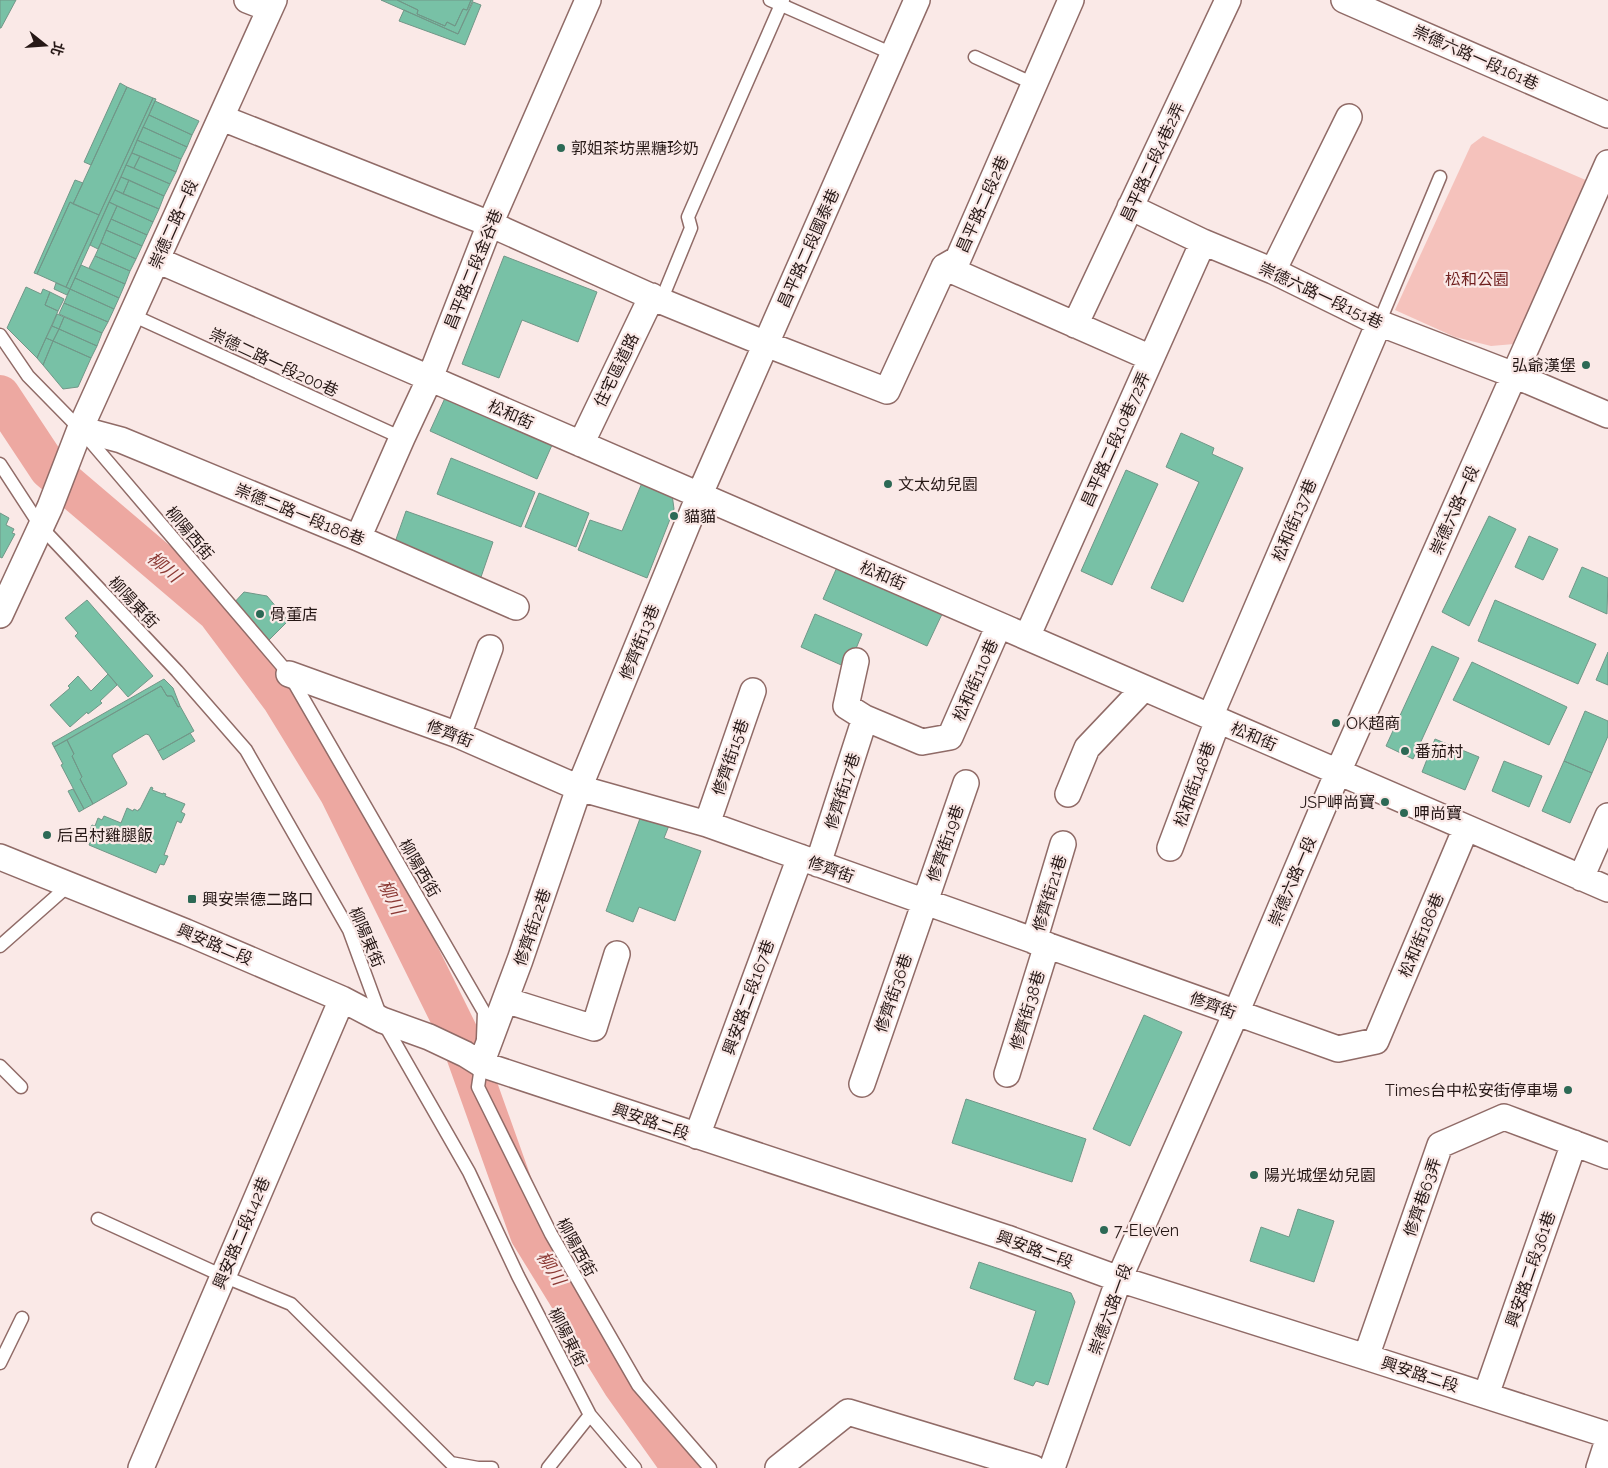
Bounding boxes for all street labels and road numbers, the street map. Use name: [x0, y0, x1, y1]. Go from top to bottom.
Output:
street label: 崇德六路一段161巷: [1410, 21, 1541, 94]
street label: 昌平路二段4巷2弄: [1117, 100, 1188, 225]
street label: 昌平路二段2巷: [953, 153, 1012, 256]
street label: 崇德二路一段: [145, 176, 202, 272]
street label: 昌平路二段國泰巷: [774, 186, 843, 311]
street label: 昌平路二段金谷巷: [441, 206, 506, 332]
street label: 崇德六路一段151巷: [1256, 258, 1386, 332]
street label: 崇德二路一段200巷: [206, 324, 341, 401]
street label: 住宅區道路: [590, 330, 643, 410]
street label: 昌平路二段10巷72弄: [1077, 369, 1154, 510]
street label: 松和街: [485, 396, 537, 433]
street label: 崇德六路一段: [1426, 462, 1483, 558]
street label: 松和街137巷: [1269, 476, 1320, 564]
street label: 崇德二路一段186巷: [232, 480, 367, 549]
street label: 柳陽西街: [162, 503, 217, 564]
street label: 松和街: [857, 557, 909, 594]
street label: 柳陽東街: [105, 572, 162, 632]
street label: 修齊街13巷: [616, 602, 663, 683]
street label: 松和街110巷: [949, 636, 1002, 724]
street label: 修齊街: [424, 716, 476, 751]
street label: 修齊街15巷: [709, 716, 752, 798]
street label: 松和街: [1228, 718, 1280, 755]
street label: 松和街148巷: [1170, 739, 1219, 829]
street label: 修齊街17巷: [821, 750, 864, 832]
street label: 修齊街19巷: [923, 802, 968, 884]
street label: 崇德六路一段: [1265, 833, 1320, 929]
street label: 柳陽西街: [395, 836, 444, 901]
street label: 修齊街: [805, 852, 857, 887]
street label: 修齊街21巷: [1029, 853, 1070, 934]
street label: 修齊街22巷: [510, 886, 555, 968]
street label: 松和街186巷: [1395, 890, 1448, 980]
street label: 柳陽東街: [345, 904, 388, 970]
street label: 興安路二段: [174, 920, 255, 969]
street label: 興安路二段167巷: [719, 937, 778, 1057]
street label: 修齊街36巷: [871, 951, 916, 1035]
street label: 修齊街38巷: [1006, 968, 1049, 1052]
street label: 修齊街: [1187, 988, 1239, 1023]
street label: 興安路二段: [610, 1099, 692, 1143]
street label: 修齊巷63弄: [1400, 1155, 1445, 1239]
street label: 興安路二段142巷: [209, 1174, 274, 1292]
street label: 興安路二段361巷: [1502, 1209, 1559, 1329]
street label: 柳陽西街: [553, 1215, 600, 1280]
street label: 興安路二段: [994, 1227, 1076, 1272]
street label: 崇德六路一段: [1085, 1261, 1136, 1358]
street label: 柳陽東街: [545, 1304, 591, 1370]
street label: 興安路二段: [1379, 1353, 1461, 1396]

